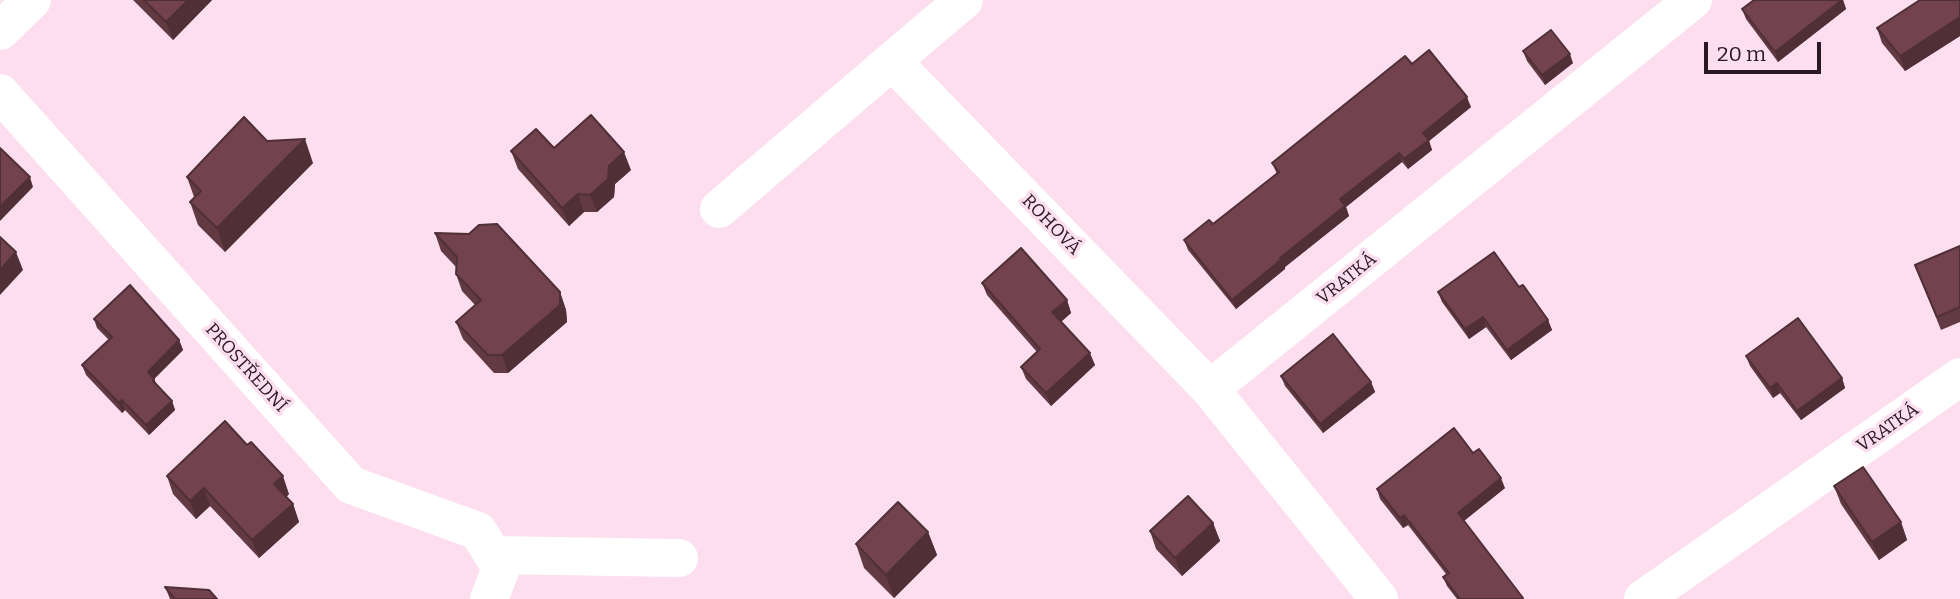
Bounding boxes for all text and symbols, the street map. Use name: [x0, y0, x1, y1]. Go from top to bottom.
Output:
scale bar: [1708, 28, 1825, 72]
text: 20 m: [1717, 41, 1766, 67]
street label: ROHOVÁ: [1017, 190, 1085, 260]
street label: VRATKÁ: [1313, 248, 1381, 310]
street label: PROSTŘEDNÍ: [201, 319, 291, 417]
street label: VRATKÁ: [1853, 399, 1923, 457]

